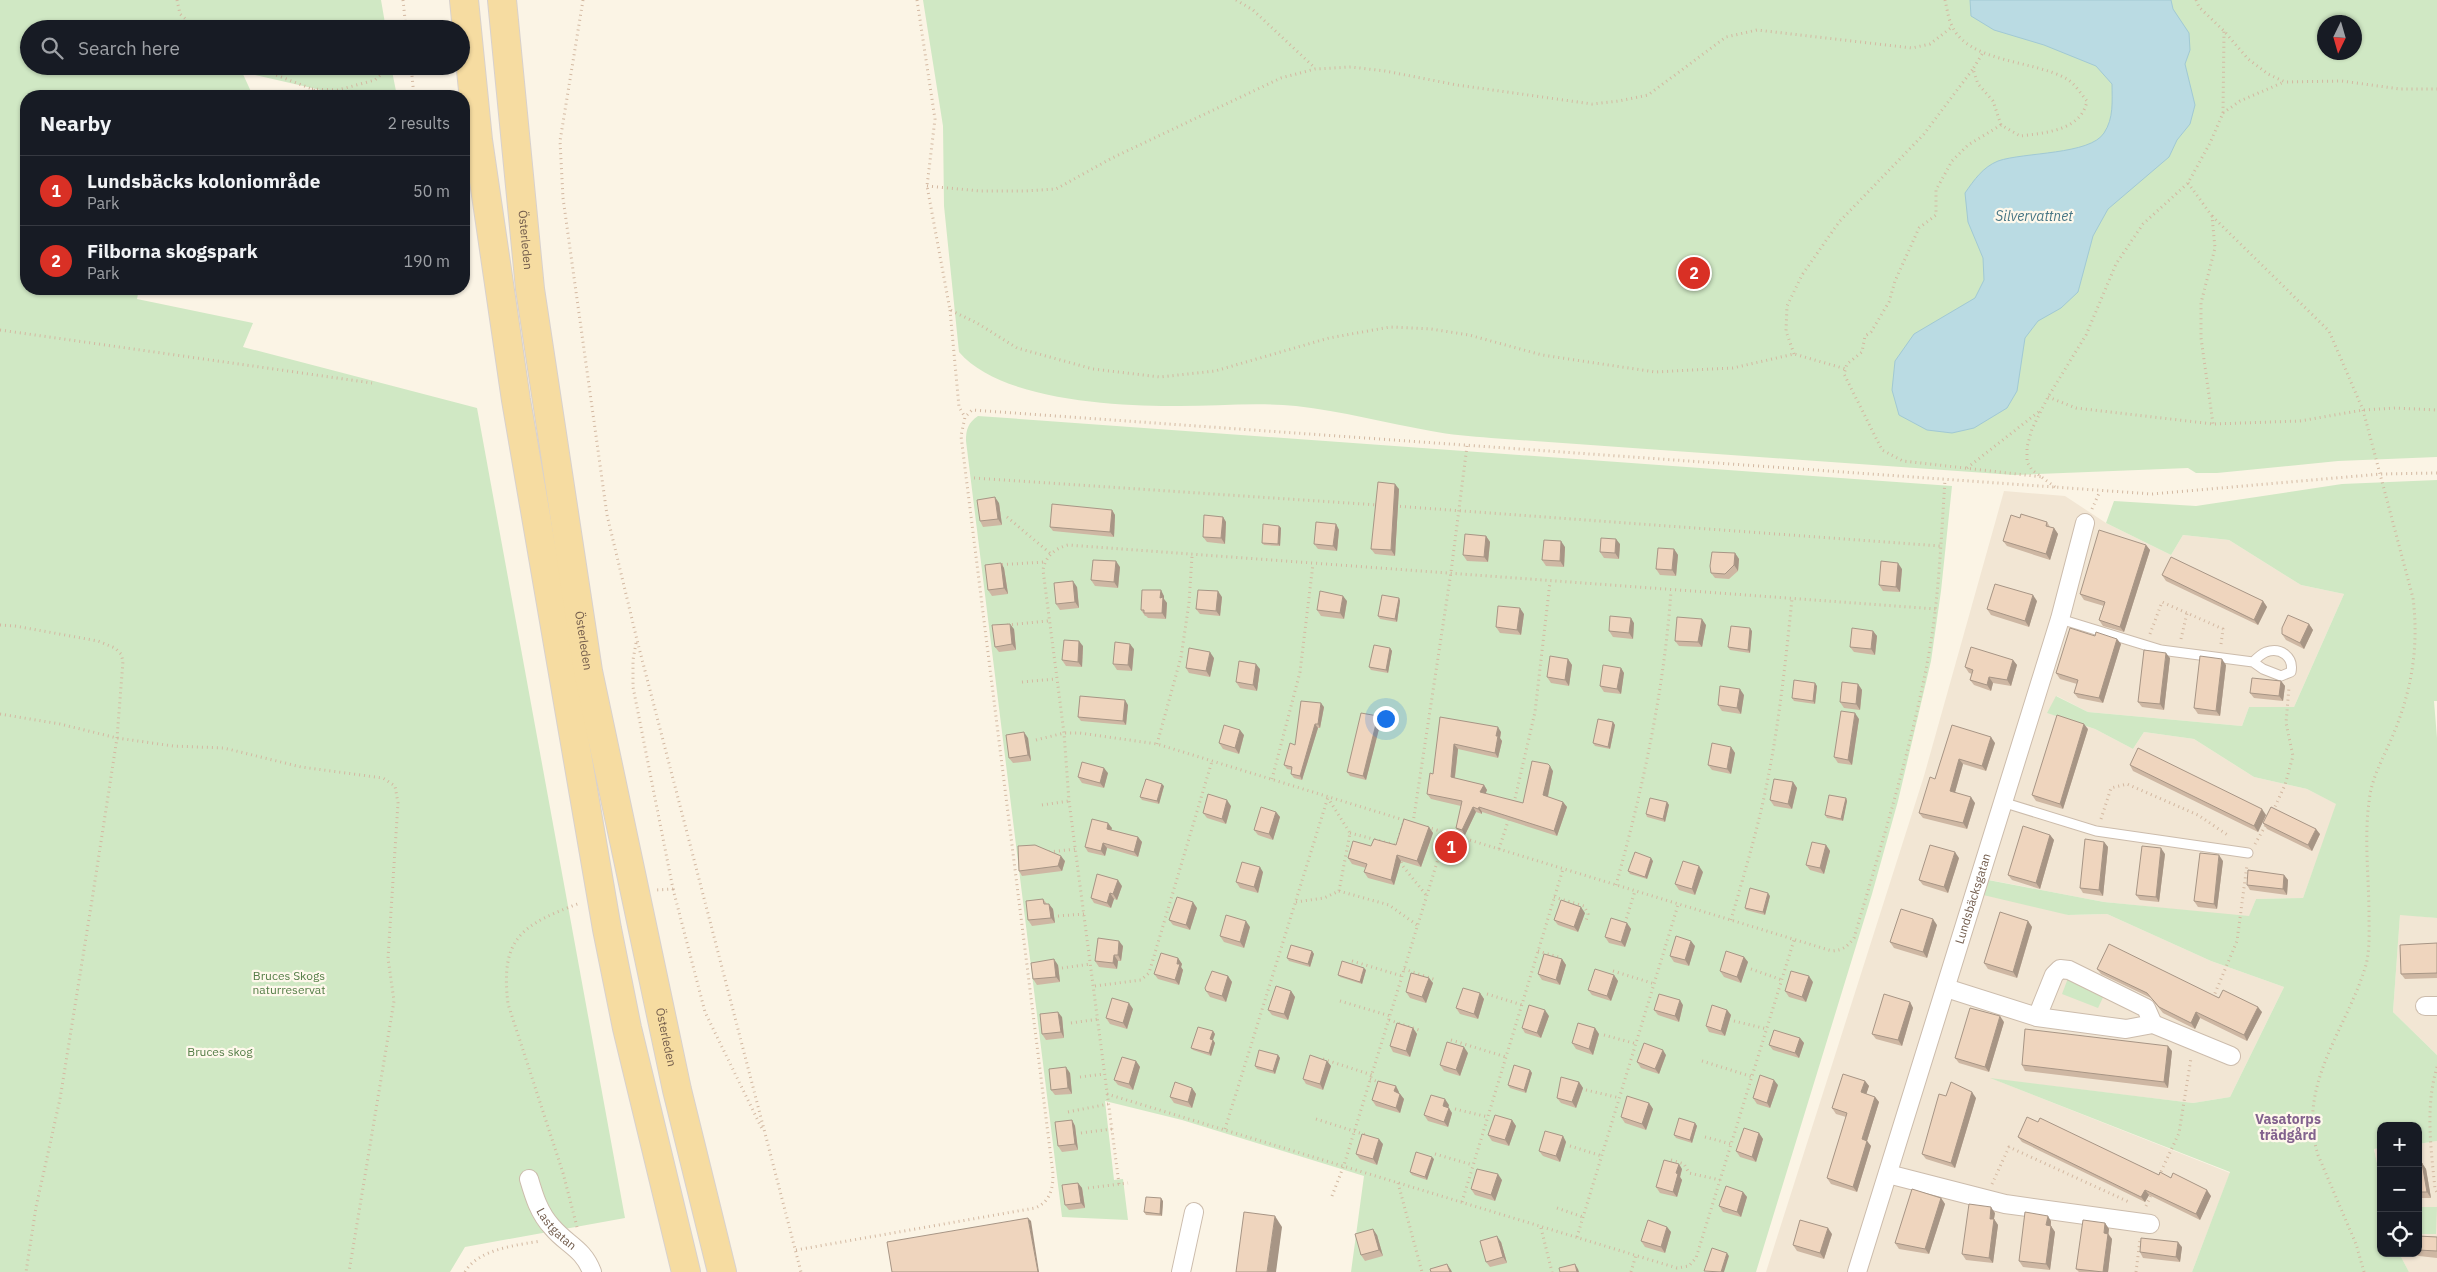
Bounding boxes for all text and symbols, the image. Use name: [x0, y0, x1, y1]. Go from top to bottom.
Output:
north arrow: [2317, 15, 2362, 60]
search box: [20, 20, 470, 75]
icon: search: [38, 34, 66, 62]
text: Search here: [78, 36, 180, 60]
text: Nearby: [40, 109, 111, 137]
text: 2 results: [387, 113, 450, 133]
text: Lundsbäcks koloniområde: [87, 169, 320, 193]
text: 1: [51, 181, 61, 201]
text: 50 m: [413, 181, 450, 201]
text: Park: [87, 193, 119, 213]
water label: Silvervattnet: [1995, 207, 2073, 225]
street label: Österleden: [515, 209, 536, 270]
text: Filborna skogspark: [87, 239, 258, 263]
text: 2: [51, 251, 61, 271]
text: 190 m: [403, 251, 450, 271]
pin: 2: [1678, 254, 1710, 292]
text: Park: [87, 263, 119, 283]
street label: Österleden: [572, 610, 596, 671]
your location: [1373, 706, 1399, 732]
pin: 1: [1435, 828, 1467, 866]
street label: Lundsbäcksgatan: [1951, 851, 1994, 946]
park label: Bruces Skogs naturreservat: [253, 968, 325, 997]
street label: Österleden: [653, 1006, 680, 1068]
park label: Bruces skog: [187, 1044, 253, 1059]
district label: Vasatorps trädgård: [2255, 1110, 2321, 1144]
map controls: [2377, 1122, 2422, 1257]
button: +: [2377, 1122, 2422, 1167]
button: −: [2377, 1167, 2422, 1212]
street label: Lastgatan: [533, 1205, 580, 1253]
button: locate: [2377, 1212, 2422, 1257]

